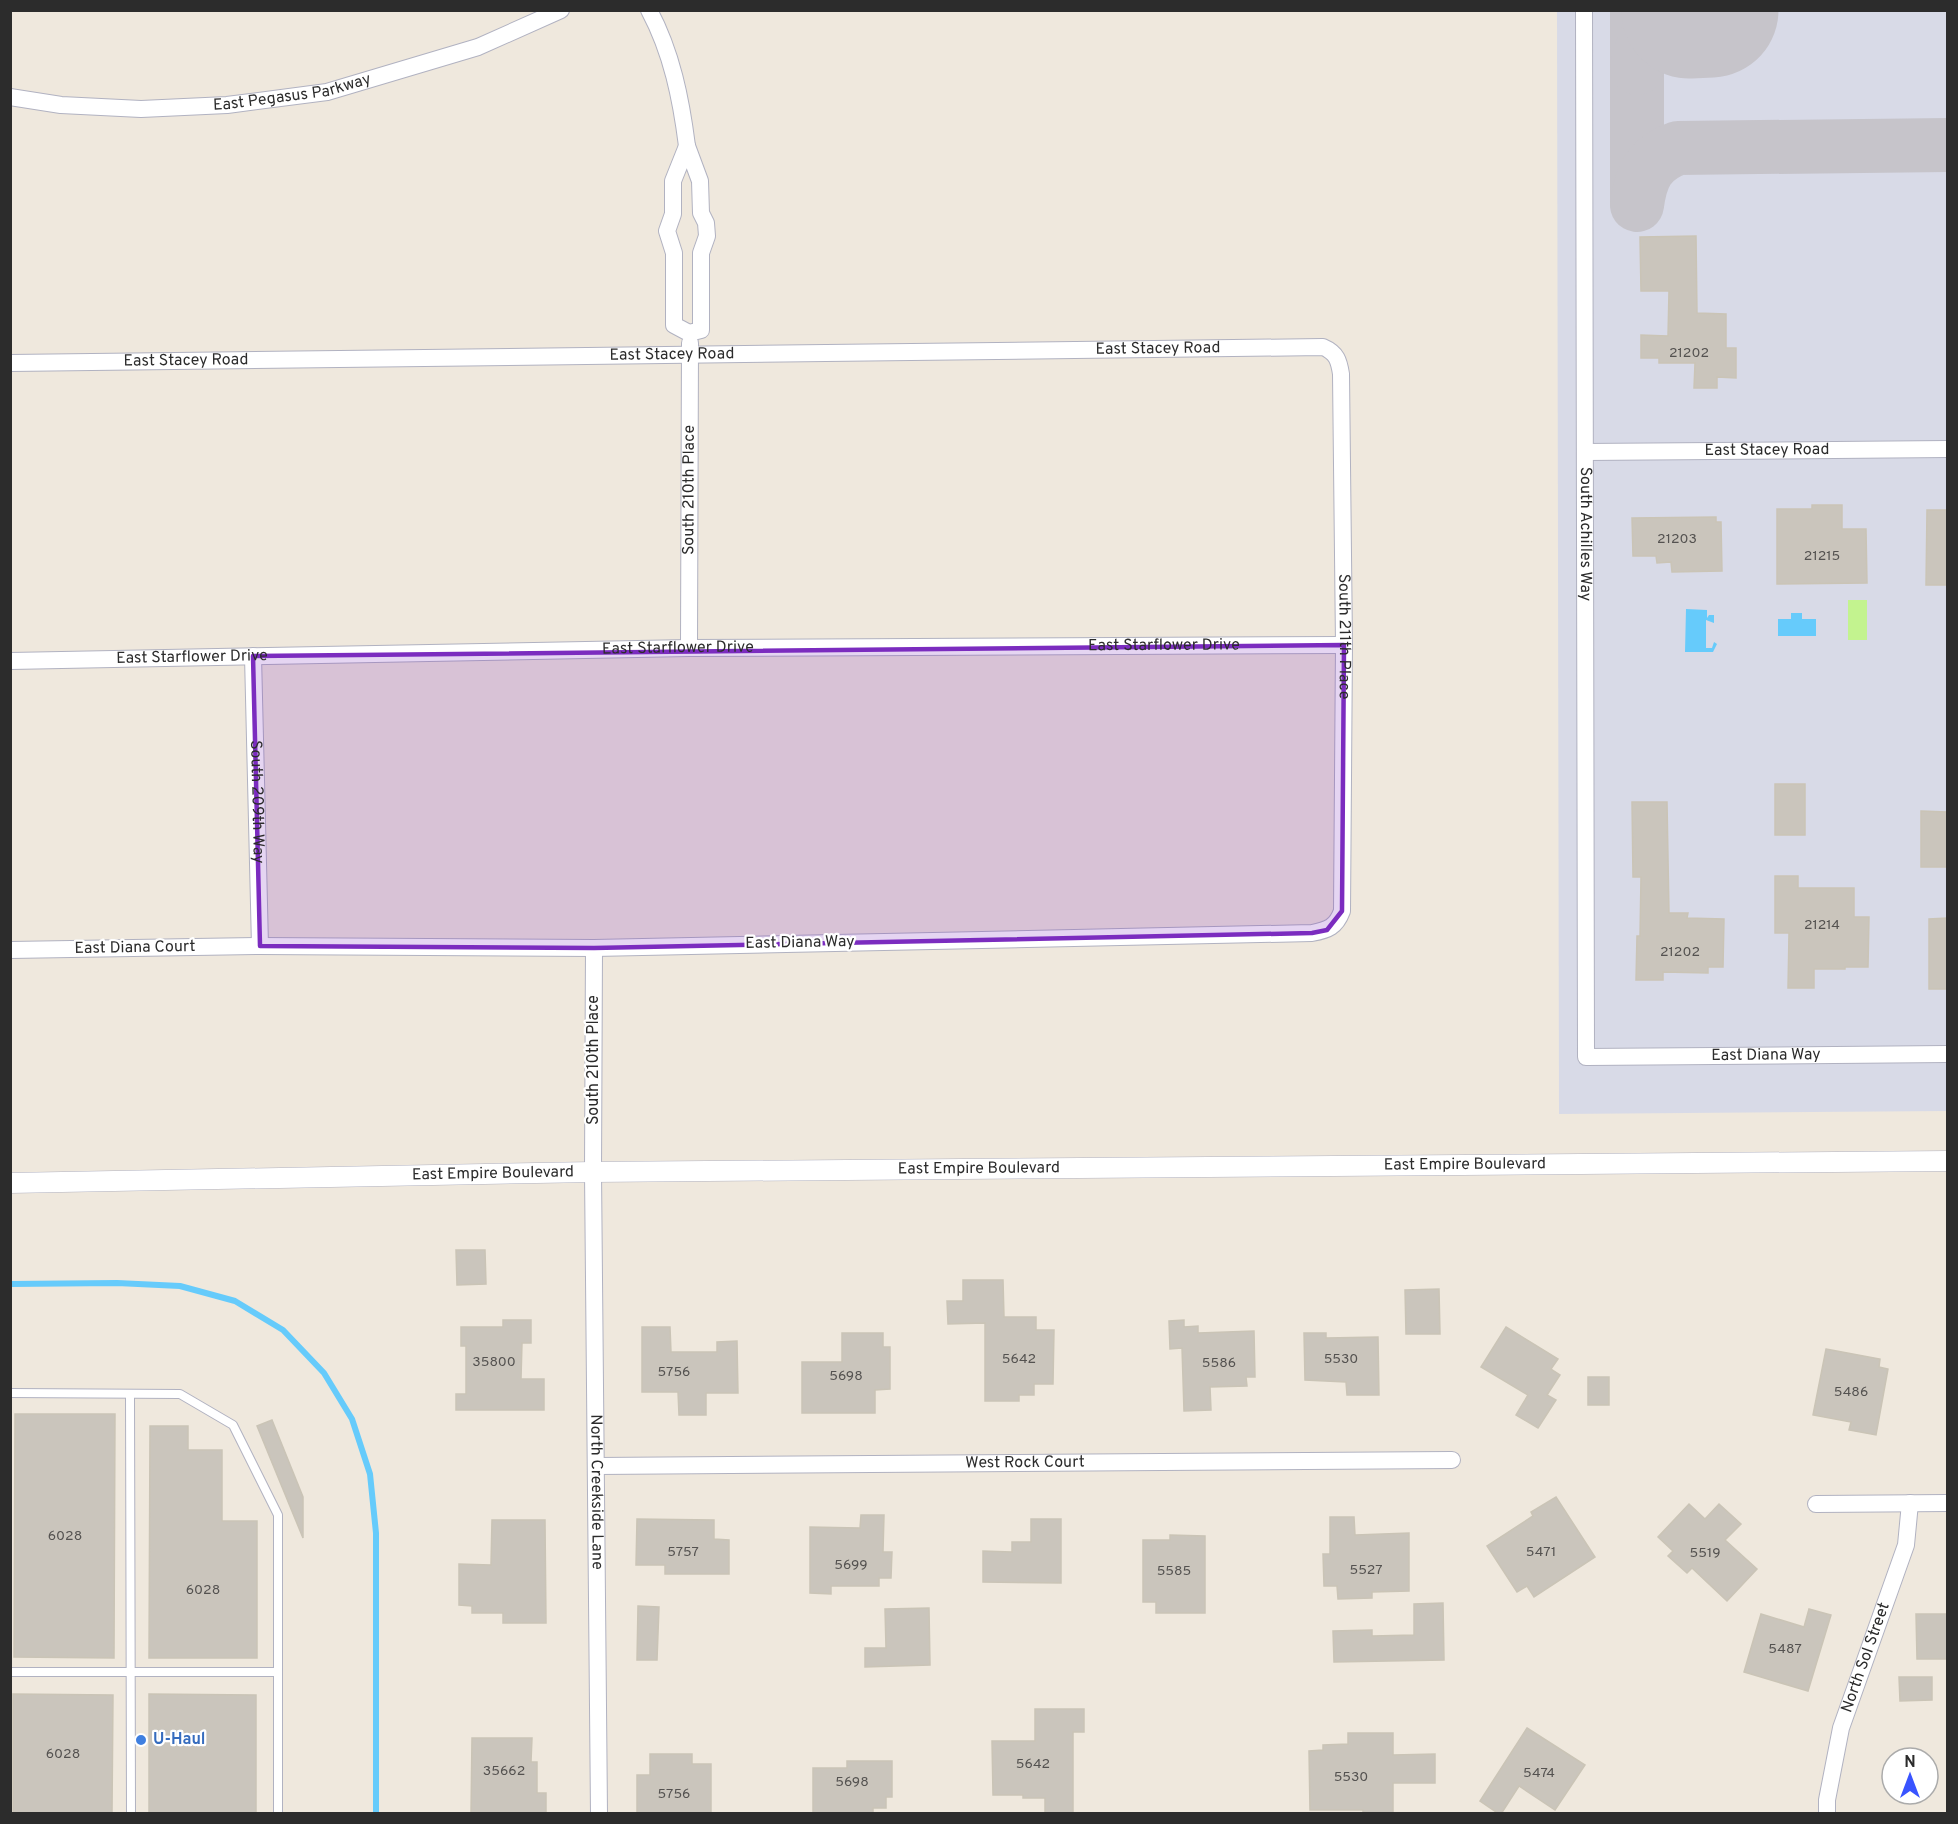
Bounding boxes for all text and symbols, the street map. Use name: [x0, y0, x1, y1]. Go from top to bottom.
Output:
street label: East Pegasus Parkway: [213, 69, 373, 116]
street label: East Stacey Road: [1095, 338, 1220, 360]
street label: East Stacey Road: [609, 344, 734, 366]
house number: 21202: [1669, 345, 1709, 362]
street label: East Stacey Road: [123, 350, 249, 372]
street label: South 210th Place: [679, 425, 700, 555]
street label: East Stacey Road: [1704, 440, 1829, 461]
street label: South Achilles Way: [1575, 467, 1595, 601]
house number: 21203: [1657, 531, 1697, 548]
house number: 21215: [1804, 548, 1840, 565]
street label: South 211th Place: [1333, 574, 1354, 699]
street label: East Starflower Drive: [1088, 635, 1240, 656]
street label: East Starflower Drive: [602, 638, 754, 660]
street label: East Starflower Drive: [116, 646, 268, 669]
street label: South 209th Way: [245, 740, 268, 864]
house number: 21214: [1804, 917, 1840, 934]
street label: East Diana Way: [745, 932, 855, 954]
street label: East Diana Court: [74, 937, 196, 959]
house number: 21202: [1660, 944, 1700, 961]
street label: South 210th Place: [584, 995, 604, 1125]
street label: East Diana Way: [1711, 1045, 1821, 1066]
street label: East Empire Boulevard: [1384, 1154, 1546, 1176]
street label: East Empire Boulevard: [898, 1158, 1060, 1180]
street label: East Empire Boulevard: [412, 1162, 574, 1185]
house number: 5642: [1002, 1351, 1036, 1368]
house number: 5530: [1324, 1351, 1358, 1368]
house number: 35800: [472, 1354, 516, 1371]
house number: 5586: [1202, 1355, 1236, 1372]
house number: 5756: [658, 1364, 690, 1381]
house number: 5698: [829, 1368, 863, 1385]
house number: 5486: [1834, 1384, 1868, 1401]
street label: North Creekside Lane: [585, 1414, 607, 1570]
street label: West Rock Court: [965, 1453, 1085, 1473]
house number: 6028: [48, 1528, 82, 1545]
house number: 5757: [667, 1544, 699, 1561]
house number: 5471: [1526, 1544, 1556, 1561]
house number: 5519: [1690, 1545, 1720, 1562]
house number: 5699: [834, 1557, 868, 1574]
house number: 5527: [1349, 1562, 1383, 1579]
house number: 5585: [1157, 1563, 1191, 1580]
house number: 6028: [186, 1582, 220, 1599]
street label: North Sol Street: [1837, 1600, 1895, 1715]
house number: 5487: [1768, 1641, 1802, 1658]
place label: U-Haul: [153, 1730, 206, 1750]
marker: U-Haul: [134, 1733, 148, 1747]
house number: 6028: [46, 1746, 80, 1763]
north arrow: [1880, 1746, 1940, 1806]
text: N: [1904, 1753, 1916, 1773]
house number: 5642: [1016, 1756, 1050, 1773]
house number: 35662: [483, 1763, 525, 1780]
house number: 5474: [1523, 1765, 1555, 1782]
house number: 5530: [1334, 1769, 1368, 1786]
house number: 5698: [835, 1774, 869, 1791]
house number: 5756: [658, 1786, 690, 1803]

